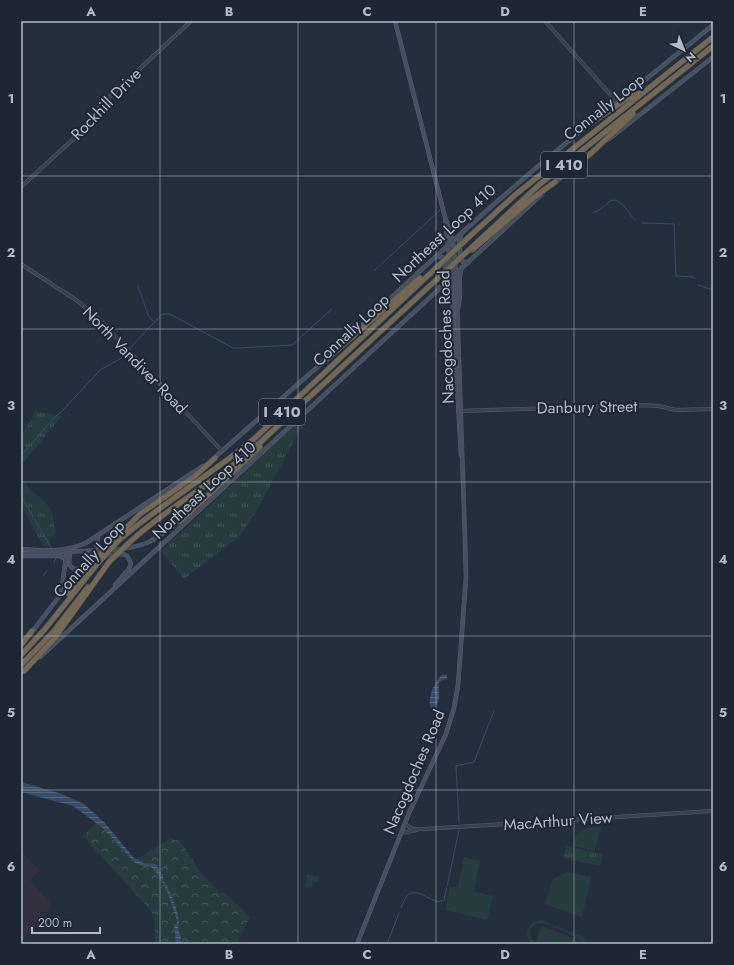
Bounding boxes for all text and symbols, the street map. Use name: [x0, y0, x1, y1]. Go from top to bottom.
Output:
text: A: [85, 2, 96, 21]
text: B: [225, 2, 234, 21]
text: C: [362, 2, 372, 21]
text: D: [500, 2, 510, 21]
text: E: [639, 2, 647, 21]
north arrow: [664, 30, 704, 70]
text: N: [682, 48, 699, 66]
street label: Rockhill Drive: [66, 63, 146, 145]
street label: Connally Loop: [559, 68, 649, 146]
text: 1: [8, 89, 14, 108]
text: 1: [720, 89, 726, 108]
road number: I 410: [541, 152, 587, 178]
street label: Northeast Loop 410: [387, 179, 501, 287]
text: 2: [7, 243, 15, 262]
text: 2: [719, 243, 727, 262]
street label: Nacogdoches Road: [432, 270, 460, 404]
street label: Connally Loop: [308, 288, 394, 372]
street label: North Vandiver Road: [77, 301, 193, 419]
street label: Danbury Street: [537, 395, 638, 419]
text: 3: [7, 396, 15, 415]
text: 3: [719, 396, 727, 415]
road number: I 410: [259, 399, 305, 425]
street label: Northeast Loop 410: [147, 436, 261, 544]
street label: Connally Loop: [48, 515, 130, 603]
text: 4: [6, 550, 16, 569]
text: 4: [718, 550, 728, 569]
text: 5: [7, 703, 15, 722]
text: 5: [719, 703, 727, 722]
street label: Nacogdoches Road: [377, 706, 451, 838]
street label: MacArthur View: [503, 806, 613, 836]
text: 6: [7, 857, 16, 876]
text: 6: [719, 857, 728, 876]
scale bar: [32, 909, 100, 935]
text: 200 m: [38, 914, 72, 932]
text: A: [85, 945, 96, 964]
text: B: [225, 945, 234, 964]
text: C: [362, 945, 372, 964]
text: D: [500, 945, 510, 964]
text: E: [639, 945, 647, 964]

